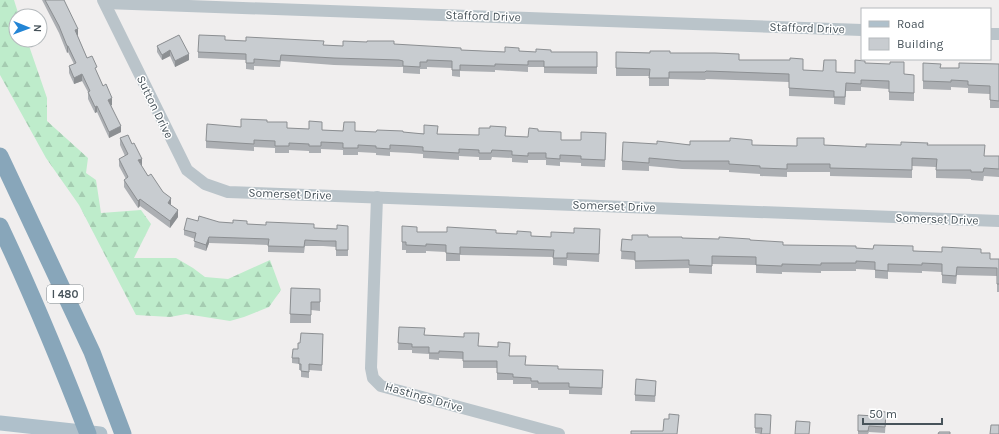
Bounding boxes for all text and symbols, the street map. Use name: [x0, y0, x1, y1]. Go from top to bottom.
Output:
north arrow: [8, 8, 48, 48]
street label: Stafford Drive: [445, 8, 521, 24]
legend: [861, 8, 991, 60]
text: Road: [897, 17, 925, 31]
street label: Stafford Drive: [769, 20, 845, 36]
text: N: [31, 24, 44, 32]
text: Building: [897, 37, 944, 51]
street label: Sutton Drive: [134, 73, 176, 141]
street label: Somerset Drive: [248, 186, 332, 202]
street label: Somerset Drive: [572, 198, 656, 214]
street label: Somerset Drive: [895, 211, 979, 227]
road number: I 480: [47, 285, 83, 303]
street label: Hastings Drive: [384, 379, 464, 415]
scale bar: [863, 400, 942, 426]
text: 50 m: [869, 407, 897, 421]

